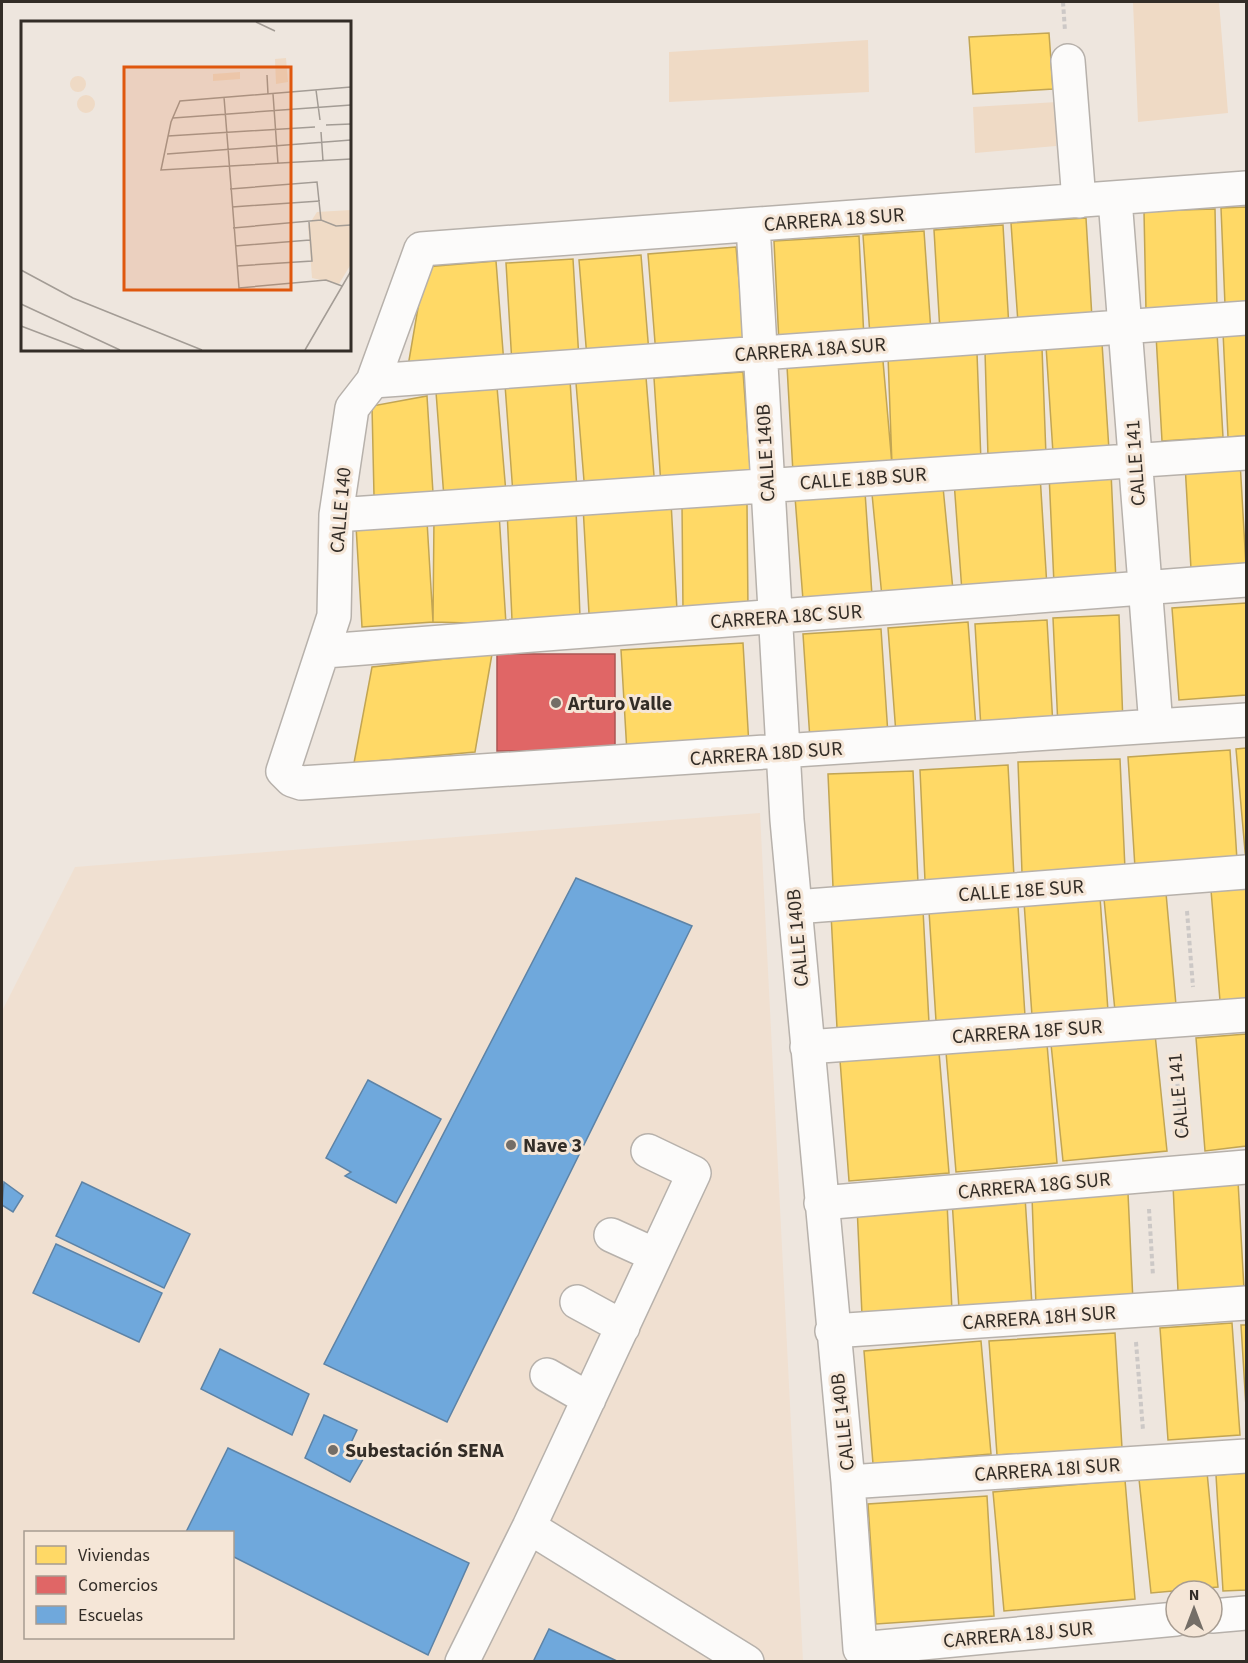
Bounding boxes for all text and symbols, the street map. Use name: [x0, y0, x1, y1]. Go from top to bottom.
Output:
inset map: [21, 21, 351, 351]
street label: CARRERA 18 SUR: [763, 201, 905, 239]
street label: CARRERA 18A SUR: [734, 331, 887, 369]
street label: CALLE 140B: [749, 403, 783, 503]
street label: CALLE 141: [1119, 419, 1153, 507]
street label: CALLE 18B SUR: [799, 461, 927, 497]
street label: CALLE 140: [323, 466, 359, 554]
street label: CARRERA 18C SUR: [709, 598, 863, 636]
place label: Arturo Valle: [567, 690, 672, 718]
marker: Arturo Valle: [549, 696, 563, 710]
street label: CARRERA 18D SUR: [689, 735, 843, 773]
street label: CALLE 18E SUR: [957, 873, 1085, 909]
street label: CALLE 140B: [780, 888, 816, 988]
street label: CARRERA 18F SUR: [951, 1013, 1103, 1051]
street label: CALLE 141: [1161, 1052, 1197, 1140]
place label: Nave 3: [523, 1132, 582, 1160]
marker: Nave 3: [504, 1138, 518, 1152]
street label: CARRERA 18G SUR: [957, 1165, 1111, 1207]
street label: CARRERA 18H SUR: [961, 1299, 1117, 1337]
street label: CALLE 140B: [824, 1372, 862, 1472]
place label: Subestación SENA: [345, 1437, 504, 1465]
marker: Subestación SENA: [326, 1443, 340, 1457]
street label: CARRERA 18I SUR: [973, 1451, 1121, 1489]
legend: [24, 1531, 234, 1639]
text: Viviendas: [78, 1543, 150, 1568]
text: Comercios: [78, 1573, 158, 1598]
north arrow: [1164, 1579, 1224, 1639]
text: N: [1189, 1584, 1199, 1606]
text: Escuelas: [78, 1603, 143, 1628]
street label: CARRERA 18J SUR: [942, 1615, 1094, 1655]

